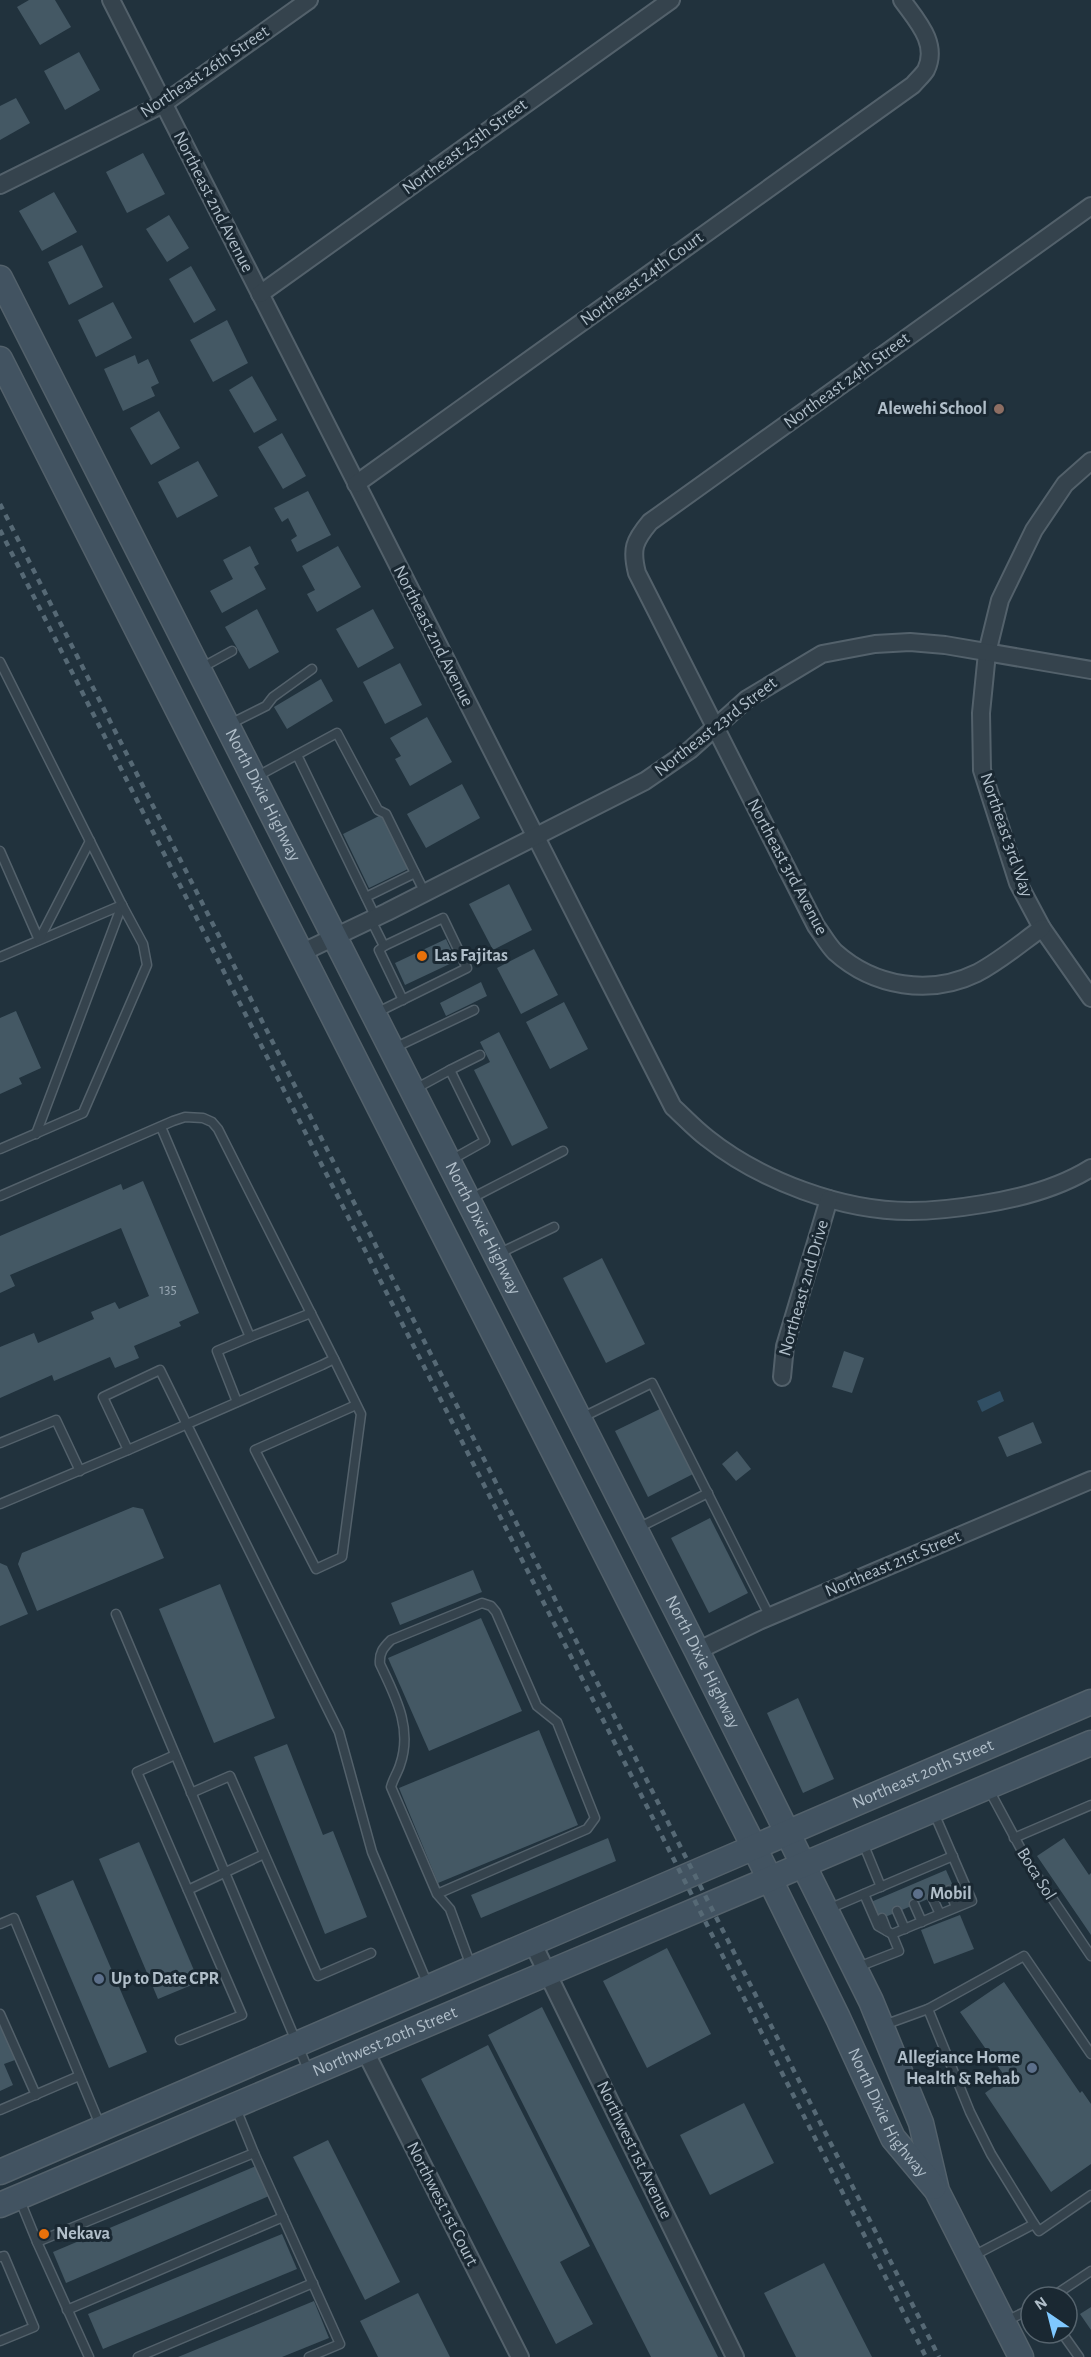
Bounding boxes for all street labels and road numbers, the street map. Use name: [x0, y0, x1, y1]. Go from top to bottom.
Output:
street label: Northeast 26th Street: [138, 22, 273, 122]
street label: Northeast 25th Street: [399, 96, 531, 198]
street label: Northeast 2nd Avenue: [170, 129, 256, 275]
street label: Northeast 24th Court: [577, 228, 707, 329]
street label: Northeast 24th Street: [781, 329, 913, 433]
street label: Northeast 2nd Avenue: [390, 563, 476, 709]
street label: Northeast 23rd Street: [652, 674, 781, 780]
street label: North Dixie Highway: [221, 726, 304, 865]
street label: Northeast 3rd Way: [976, 771, 1036, 900]
street label: Northeast 3rd Avenue: [743, 796, 831, 938]
street label: North Dixie Highway: [441, 1159, 524, 1298]
street label: Northeast 2nd Drive: [776, 1218, 832, 1358]
street label: Northeast 21st Street: [822, 1527, 964, 1601]
street label: North Dixie Highway: [661, 1593, 743, 1732]
street label: Northeast 20th Street: [850, 1736, 997, 1813]
street label: Boca Sol: [1013, 1845, 1059, 1903]
street label: Northwest 20th Street: [310, 2003, 460, 2081]
street label: North Dixie Highway: [844, 2045, 931, 2181]
street label: Northwest 1st Avenue: [593, 2078, 675, 2222]
street label: Northwest 1st Court: [403, 2139, 481, 2269]

